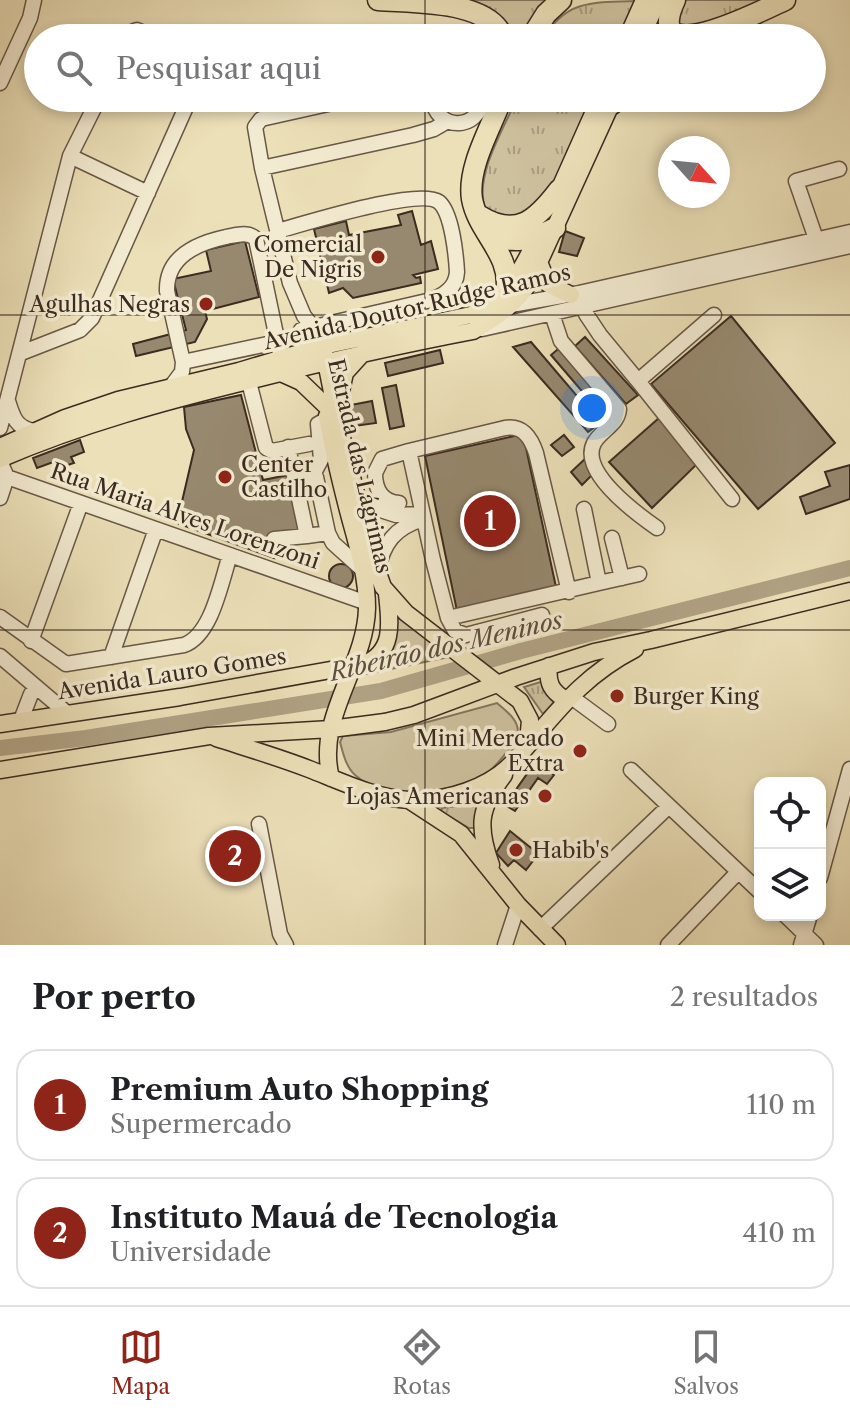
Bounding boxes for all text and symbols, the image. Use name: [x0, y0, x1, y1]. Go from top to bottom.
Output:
search box: [24, 24, 826, 112]
icon: search: [52, 46, 96, 90]
text: Pesquisar aqui: [116, 50, 321, 87]
north arrow: [658, 136, 730, 208]
place label: Comercial De Nigris: [253, 231, 362, 283]
marker: Comercial De Nigris: [369, 248, 387, 266]
street label: Avenida Doutor Rudge Ramos: [260, 258, 573, 356]
place label: Agulhas Negras: [28, 291, 190, 318]
marker: Agulhas Negras: [197, 295, 215, 313]
street label: Estrada das Lágrimas: [322, 356, 398, 576]
your location: [572, 388, 612, 428]
place label: Center Castilho: [241, 451, 327, 503]
street label: Rua Maria Alves Lorenzoni: [47, 457, 323, 575]
marker: Center Castilho: [216, 468, 234, 486]
pin: 1: [464, 491, 516, 551]
water label: Ribeirão dos Meninos: [325, 605, 566, 687]
street label: Avenida Lauro Gomes: [55, 643, 288, 706]
place label: Burger King: [633, 683, 759, 710]
marker: Burger King: [608, 687, 626, 705]
place label: Mini Mercado Extra: [416, 725, 564, 777]
marker: Mini Mercado Extra: [571, 742, 589, 760]
map controls: [754, 777, 826, 921]
button: locate: [754, 777, 826, 849]
place label: Lojas Americanas: [346, 783, 529, 810]
marker: Lojas Americanas: [536, 787, 554, 805]
pin: 2: [209, 826, 261, 886]
place label: Habib's: [532, 837, 609, 864]
marker: Habib's: [507, 841, 525, 859]
button: layers: [754, 849, 826, 921]
text: Por perto: [32, 976, 196, 1018]
text: 2 resultados: [670, 981, 818, 1013]
text: Premium Auto Shopping: [110, 1071, 489, 1108]
text: 1: [54, 1089, 66, 1121]
text: 110 m: [747, 1089, 816, 1121]
text: Supermercado: [110, 1108, 292, 1140]
text: Instituto Mauá de Tecnologia: [110, 1199, 558, 1236]
text: 2: [52, 1217, 68, 1249]
text: 410 m: [742, 1217, 816, 1249]
text: Universidade: [110, 1236, 271, 1268]
tab: Mapa: [111, 1325, 170, 1400]
tab: Rotas: [393, 1325, 451, 1400]
tab: Salvos: [673, 1325, 739, 1400]

